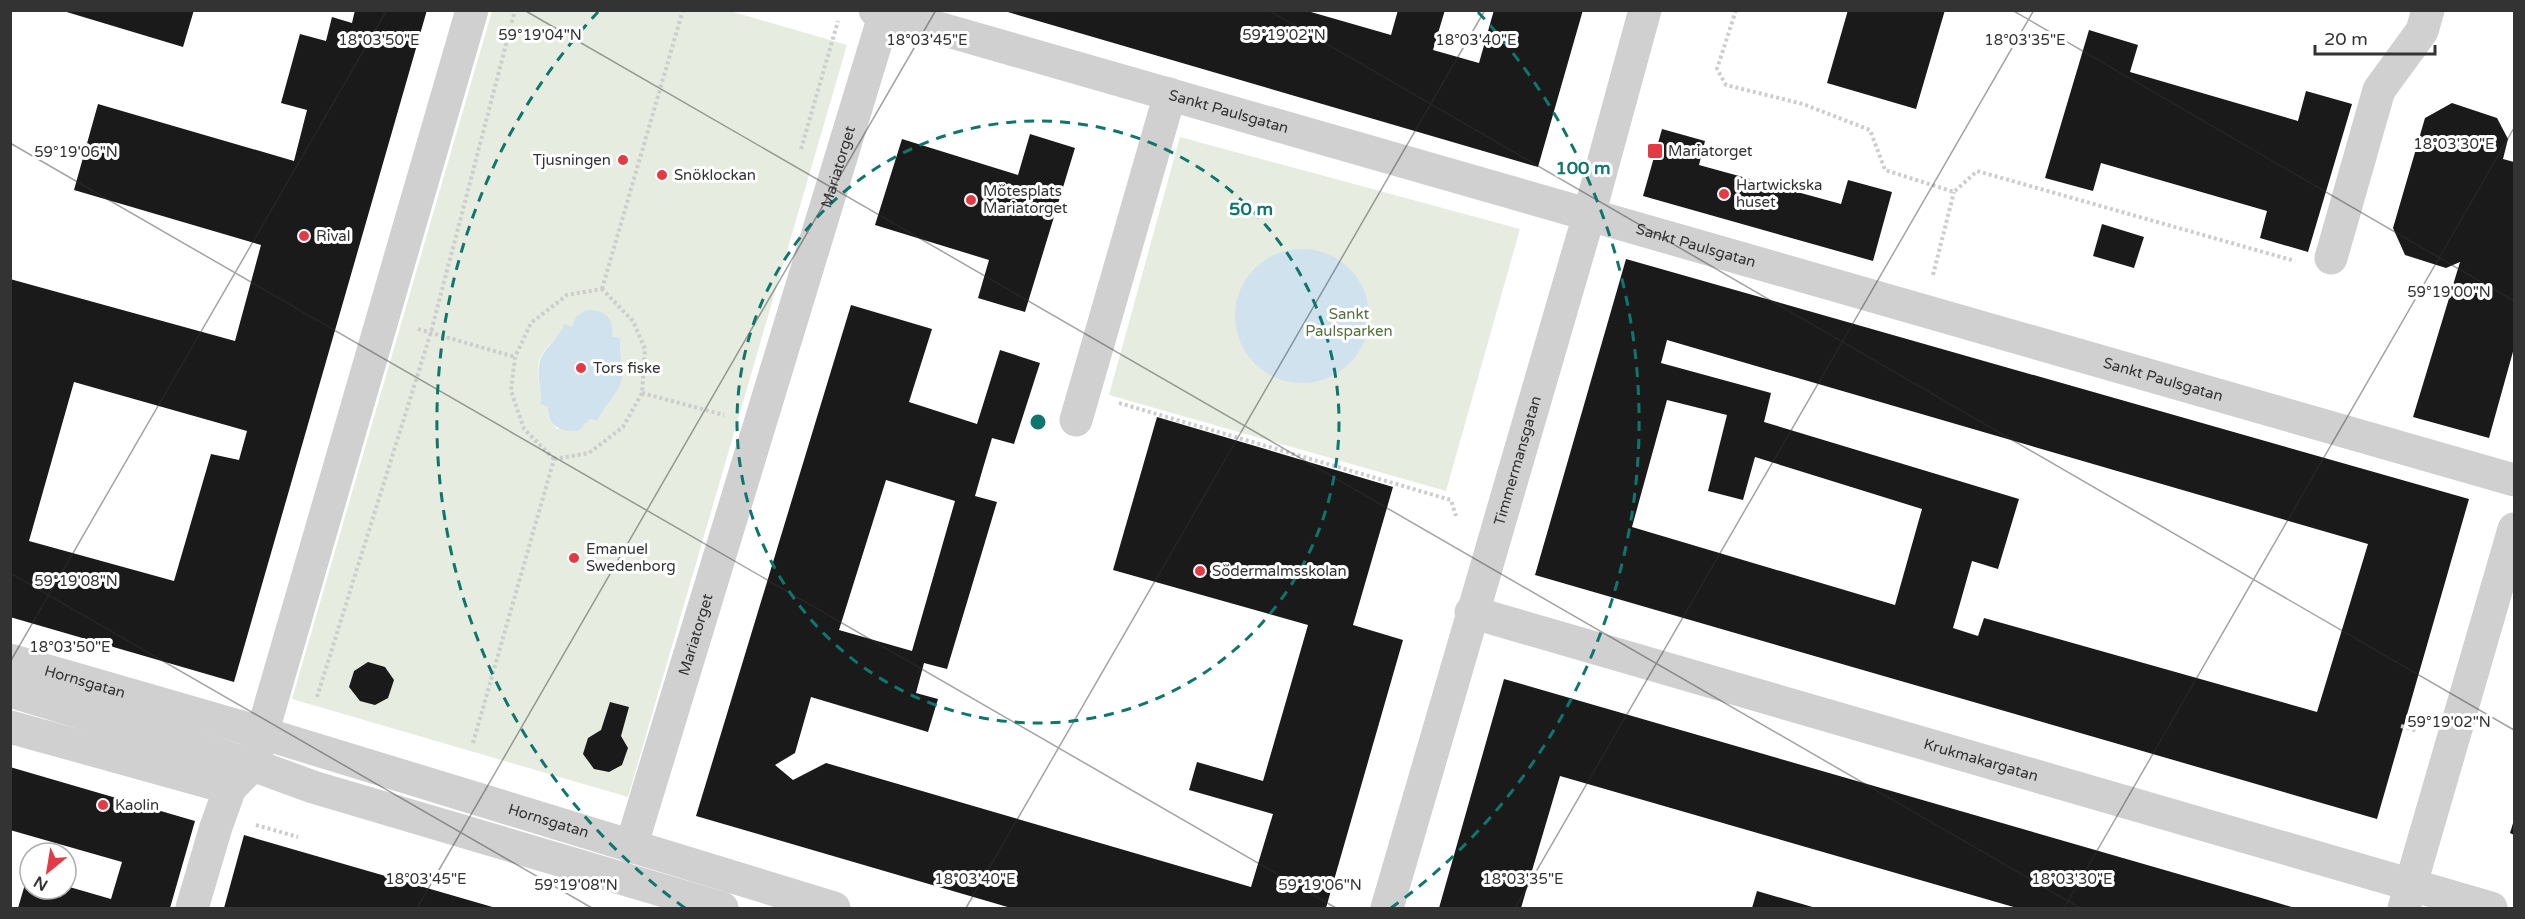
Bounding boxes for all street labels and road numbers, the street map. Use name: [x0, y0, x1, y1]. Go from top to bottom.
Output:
street label: Sankt Paulsgatan: [1167, 86, 1291, 137]
street label: Mariatorget: [817, 123, 859, 210]
street label: Sankt Paulsgatan: [1634, 220, 1758, 271]
street label: Sankt Paulsgatan: [2101, 354, 2225, 405]
street label: Timmermansgatan: [1490, 394, 1545, 528]
street label: Mariatorget: [675, 591, 717, 678]
street label: Hornsgatan: [42, 661, 127, 702]
street label: Krukmakargatan: [1922, 735, 2040, 785]
street label: Hornsgatan: [506, 800, 591, 841]

